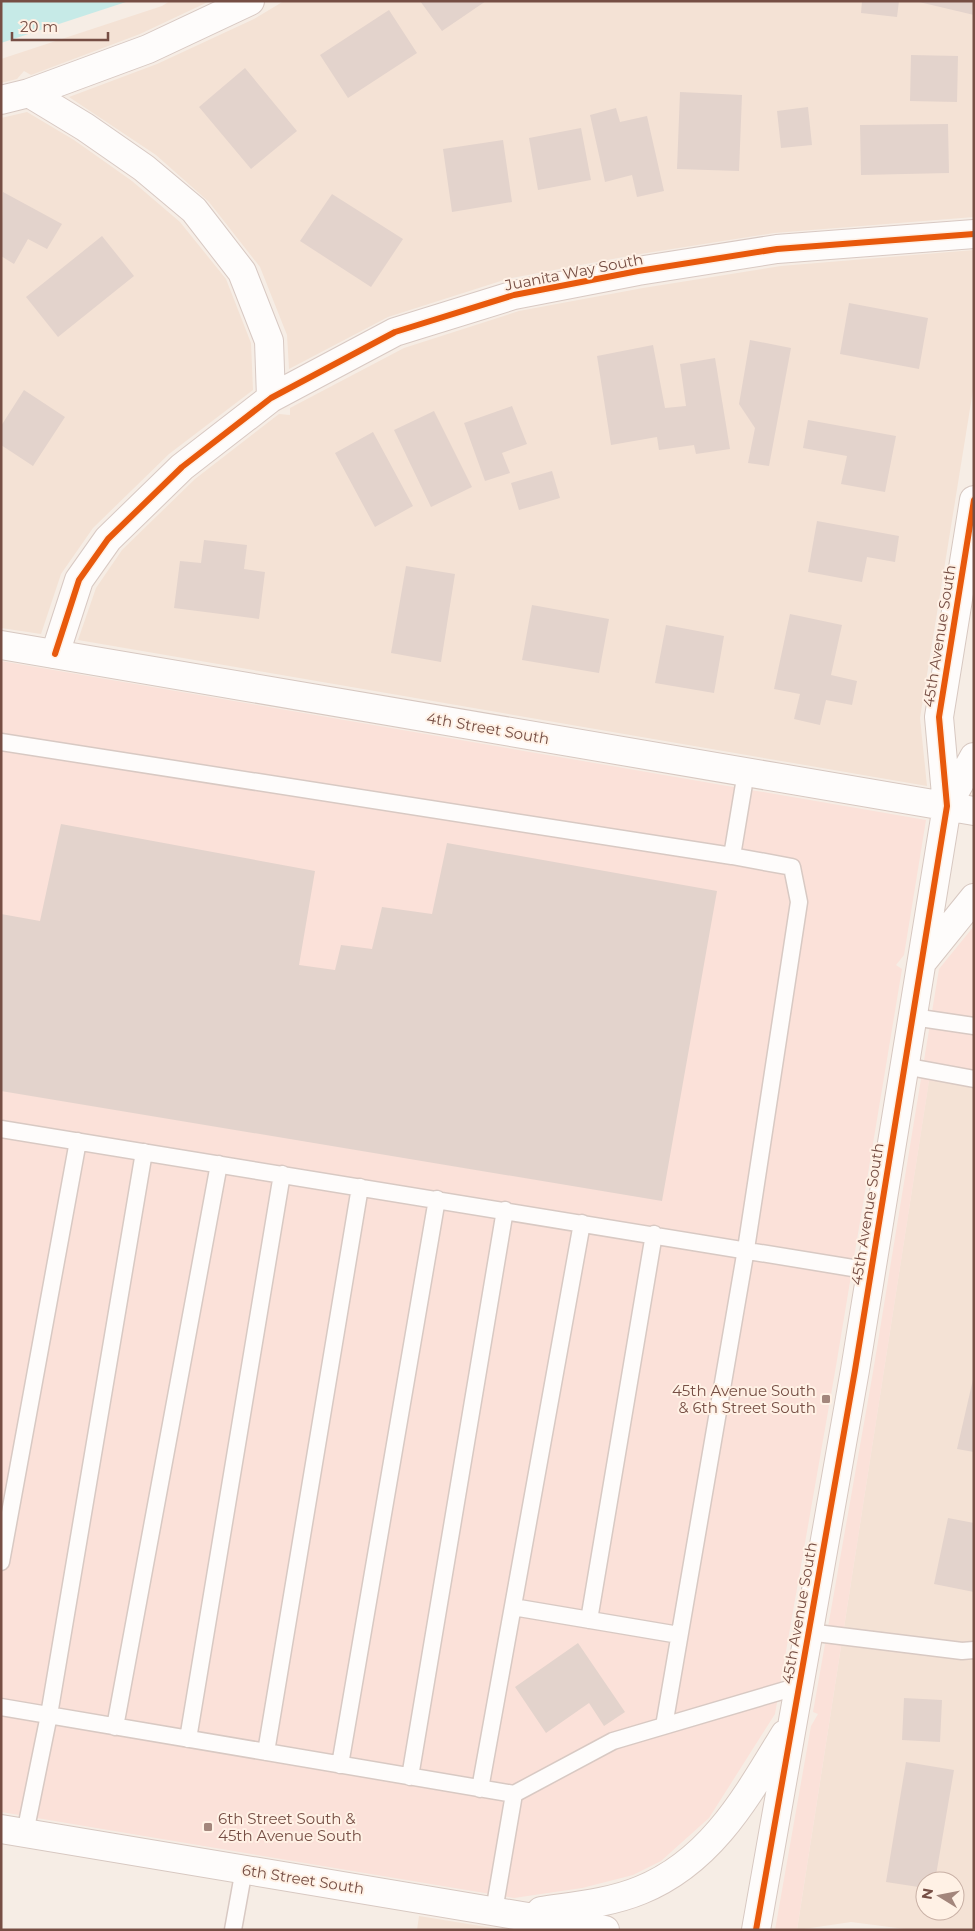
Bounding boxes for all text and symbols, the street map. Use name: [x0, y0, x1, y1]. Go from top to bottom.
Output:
scale bar: [12, 10, 109, 42]
text: 20 m: [20, 17, 58, 36]
street label: Juanita Way South: [502, 249, 645, 295]
street label: 45th Avenue South: [918, 563, 960, 709]
street label: 4th Street South: [425, 708, 551, 748]
street label: 45th Avenue South: [846, 1141, 888, 1287]
place label: 45th Avenue South & 6th Street South: [672, 1381, 816, 1417]
marker: 45th Avenue South & 6th Street South: [820, 1393, 832, 1405]
street label: 45th Avenue South: [777, 1540, 821, 1686]
place label: 6th Street South & 45th Avenue South: [218, 1809, 362, 1845]
marker: 6th Street South & 45th Avenue South: [202, 1821, 214, 1833]
street label: 6th Street South: [241, 1860, 365, 1898]
north arrow: [915, 1871, 965, 1921]
text: N: [917, 1887, 937, 1901]

